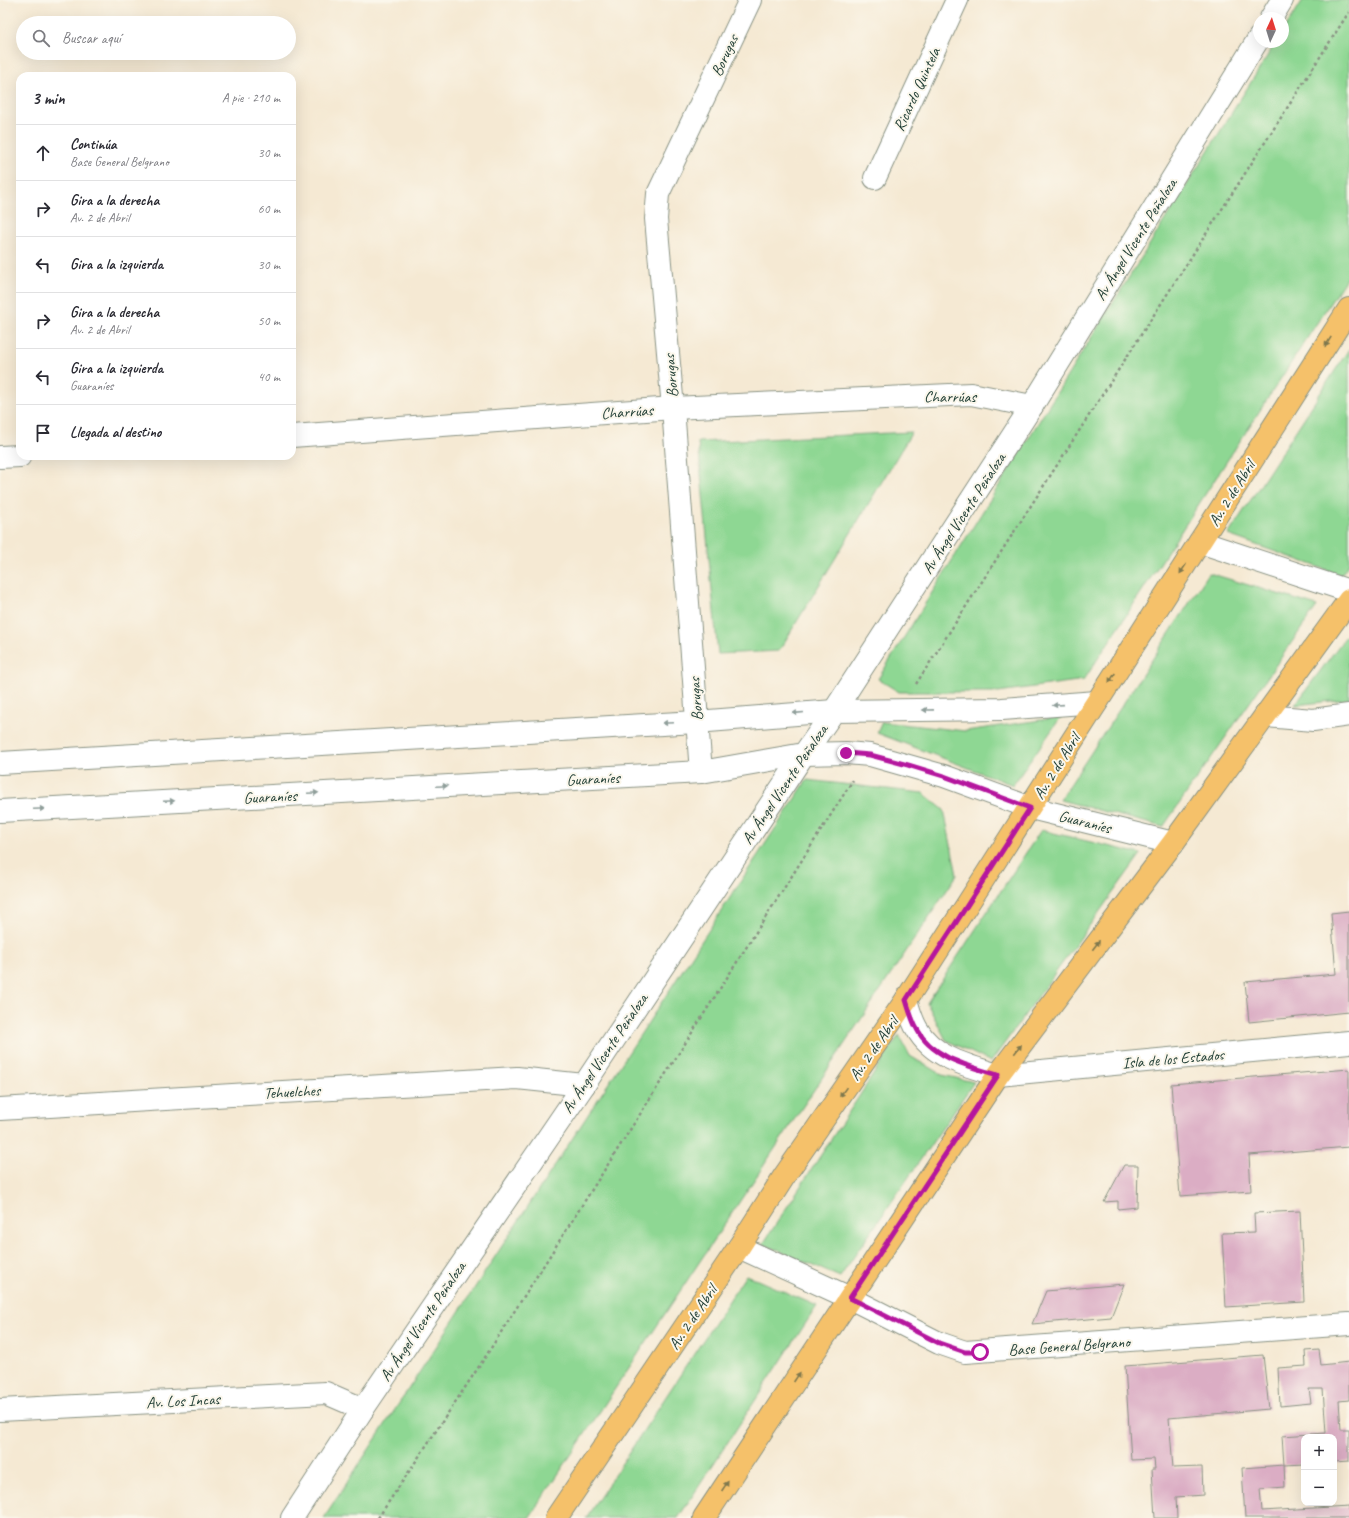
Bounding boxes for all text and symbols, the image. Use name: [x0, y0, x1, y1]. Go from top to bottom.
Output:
north arrow: [1253, 12, 1289, 48]
search box: [16, 16, 296, 60]
icon: search: [30, 27, 52, 49]
text: Buscar aquí: [62, 29, 121, 48]
street label: Borugas: [707, 30, 744, 79]
street label: Ricardo Quintela: [889, 44, 945, 134]
text: 3 min: [32, 88, 65, 109]
text: A pie · 210 m: [222, 90, 280, 106]
text: Continúa: [70, 135, 117, 154]
icon: ahead: [32, 142, 54, 164]
text: 30 m: [258, 145, 280, 161]
text: Base General Belgrano: [70, 154, 169, 170]
street label: Av Ángel Vicente Peñaloza: [1090, 174, 1182, 304]
text: Gira a la derecha: [70, 191, 159, 210]
icon: right: [32, 198, 54, 220]
text: 60 m: [258, 201, 280, 217]
text: Av. 2 de Abril: [70, 210, 129, 226]
icon: left: [32, 254, 54, 276]
text: Gira a la izquierda: [70, 255, 163, 274]
text: 30 m: [258, 257, 280, 273]
text: Gira a la derecha: [70, 303, 159, 322]
icon: right: [32, 310, 54, 332]
text: 50 m: [258, 313, 280, 329]
text: Av. 2 de Abril: [70, 322, 129, 338]
one-way arrow: [1324, 336, 1332, 347]
street label: Borugas: [659, 352, 683, 398]
text: Gira a la izquierda: [70, 359, 163, 378]
icon: left: [32, 366, 54, 388]
text: 40 m: [258, 369, 280, 385]
text: Guaraníes: [70, 378, 113, 394]
street label: Charrúas: [924, 387, 977, 407]
street label: Charrúas: [601, 400, 655, 424]
icon: arrive: [32, 422, 54, 444]
text: Llegada al destino: [70, 423, 161, 442]
street label: Av Ángel Vicente Peñaloza: [917, 448, 1011, 578]
street label: Av. 2 de Abril: [1204, 454, 1261, 530]
one-way arrow: [1179, 564, 1187, 574]
one-way arrow: [1108, 673, 1116, 683]
street label: Borugas: [684, 675, 707, 721]
one-way arrow: [1052, 701, 1064, 708]
one-way arrow: [921, 707, 934, 713]
one-way arrow: [792, 710, 804, 717]
one-way arrow: [662, 720, 674, 727]
street label: Av Ángel Vicente Peñaloza: [737, 720, 833, 848]
street label: Av. 2 de Abril: [1029, 727, 1086, 803]
route end: [837, 744, 855, 762]
street label: Guaraníes: [566, 768, 622, 790]
one-way arrow: [436, 783, 448, 790]
street label: Guaraníes: [243, 786, 299, 808]
one-way arrow: [307, 790, 319, 797]
one-way arrow: [163, 798, 175, 805]
one-way arrow: [33, 805, 45, 812]
street label: Guaraníes: [1056, 806, 1115, 838]
one-way arrow: [1092, 939, 1101, 950]
street label: Av Ángel Vicente Peñaloza: [557, 989, 653, 1117]
street label: Av. 2 de Abril: [845, 1010, 905, 1084]
one-way arrow: [1014, 1043, 1022, 1054]
street label: Isla de los Estados: [1121, 1044, 1226, 1073]
street label: Tehuelches: [263, 1080, 322, 1103]
one-way arrow: [839, 1086, 846, 1098]
street label: Av Ángel Vicente Peñaloza: [375, 1257, 471, 1385]
street label: Av. 2 de Abril: [664, 1279, 723, 1353]
street label: Base General Belgrano: [1008, 1332, 1133, 1360]
route start: [971, 1343, 989, 1361]
one-way arrow: [793, 1372, 801, 1382]
street label: Av. Los Incas: [146, 1389, 222, 1413]
map controls: [1301, 1434, 1337, 1506]
button: +: [1301, 1434, 1337, 1470]
button: −: [1301, 1470, 1337, 1506]
one-way arrow: [722, 1480, 729, 1491]

